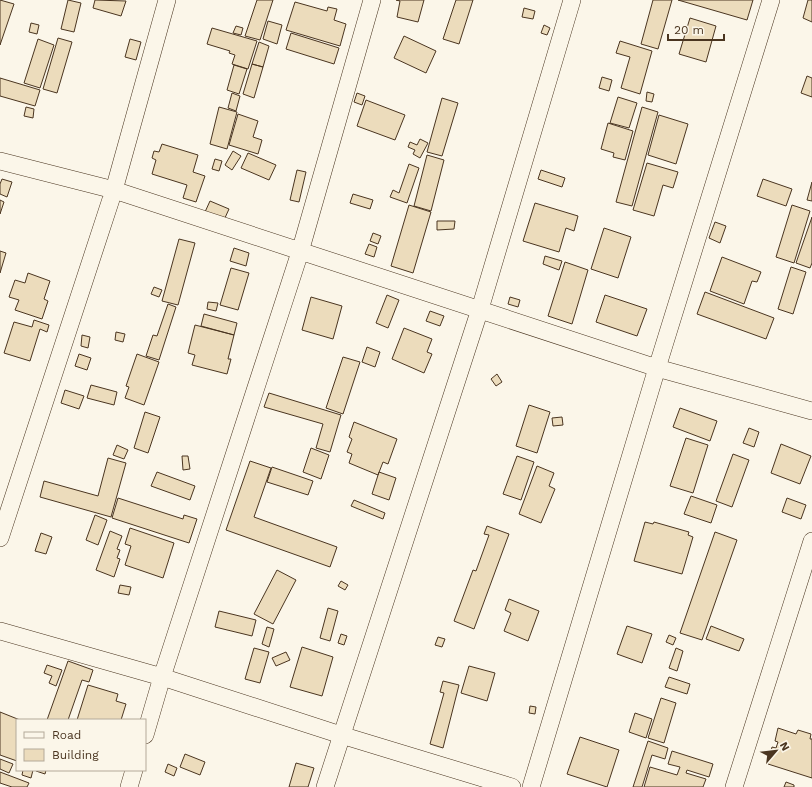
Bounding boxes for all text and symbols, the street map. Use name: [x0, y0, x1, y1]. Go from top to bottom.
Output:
scale bar: [668, 16, 724, 42]
text: 20 m: [674, 23, 704, 37]
legend: [16, 719, 146, 771]
text: Road: [52, 728, 81, 742]
north arrow: [756, 731, 796, 771]
text: N: [777, 740, 792, 753]
text: Building: [52, 748, 99, 762]

